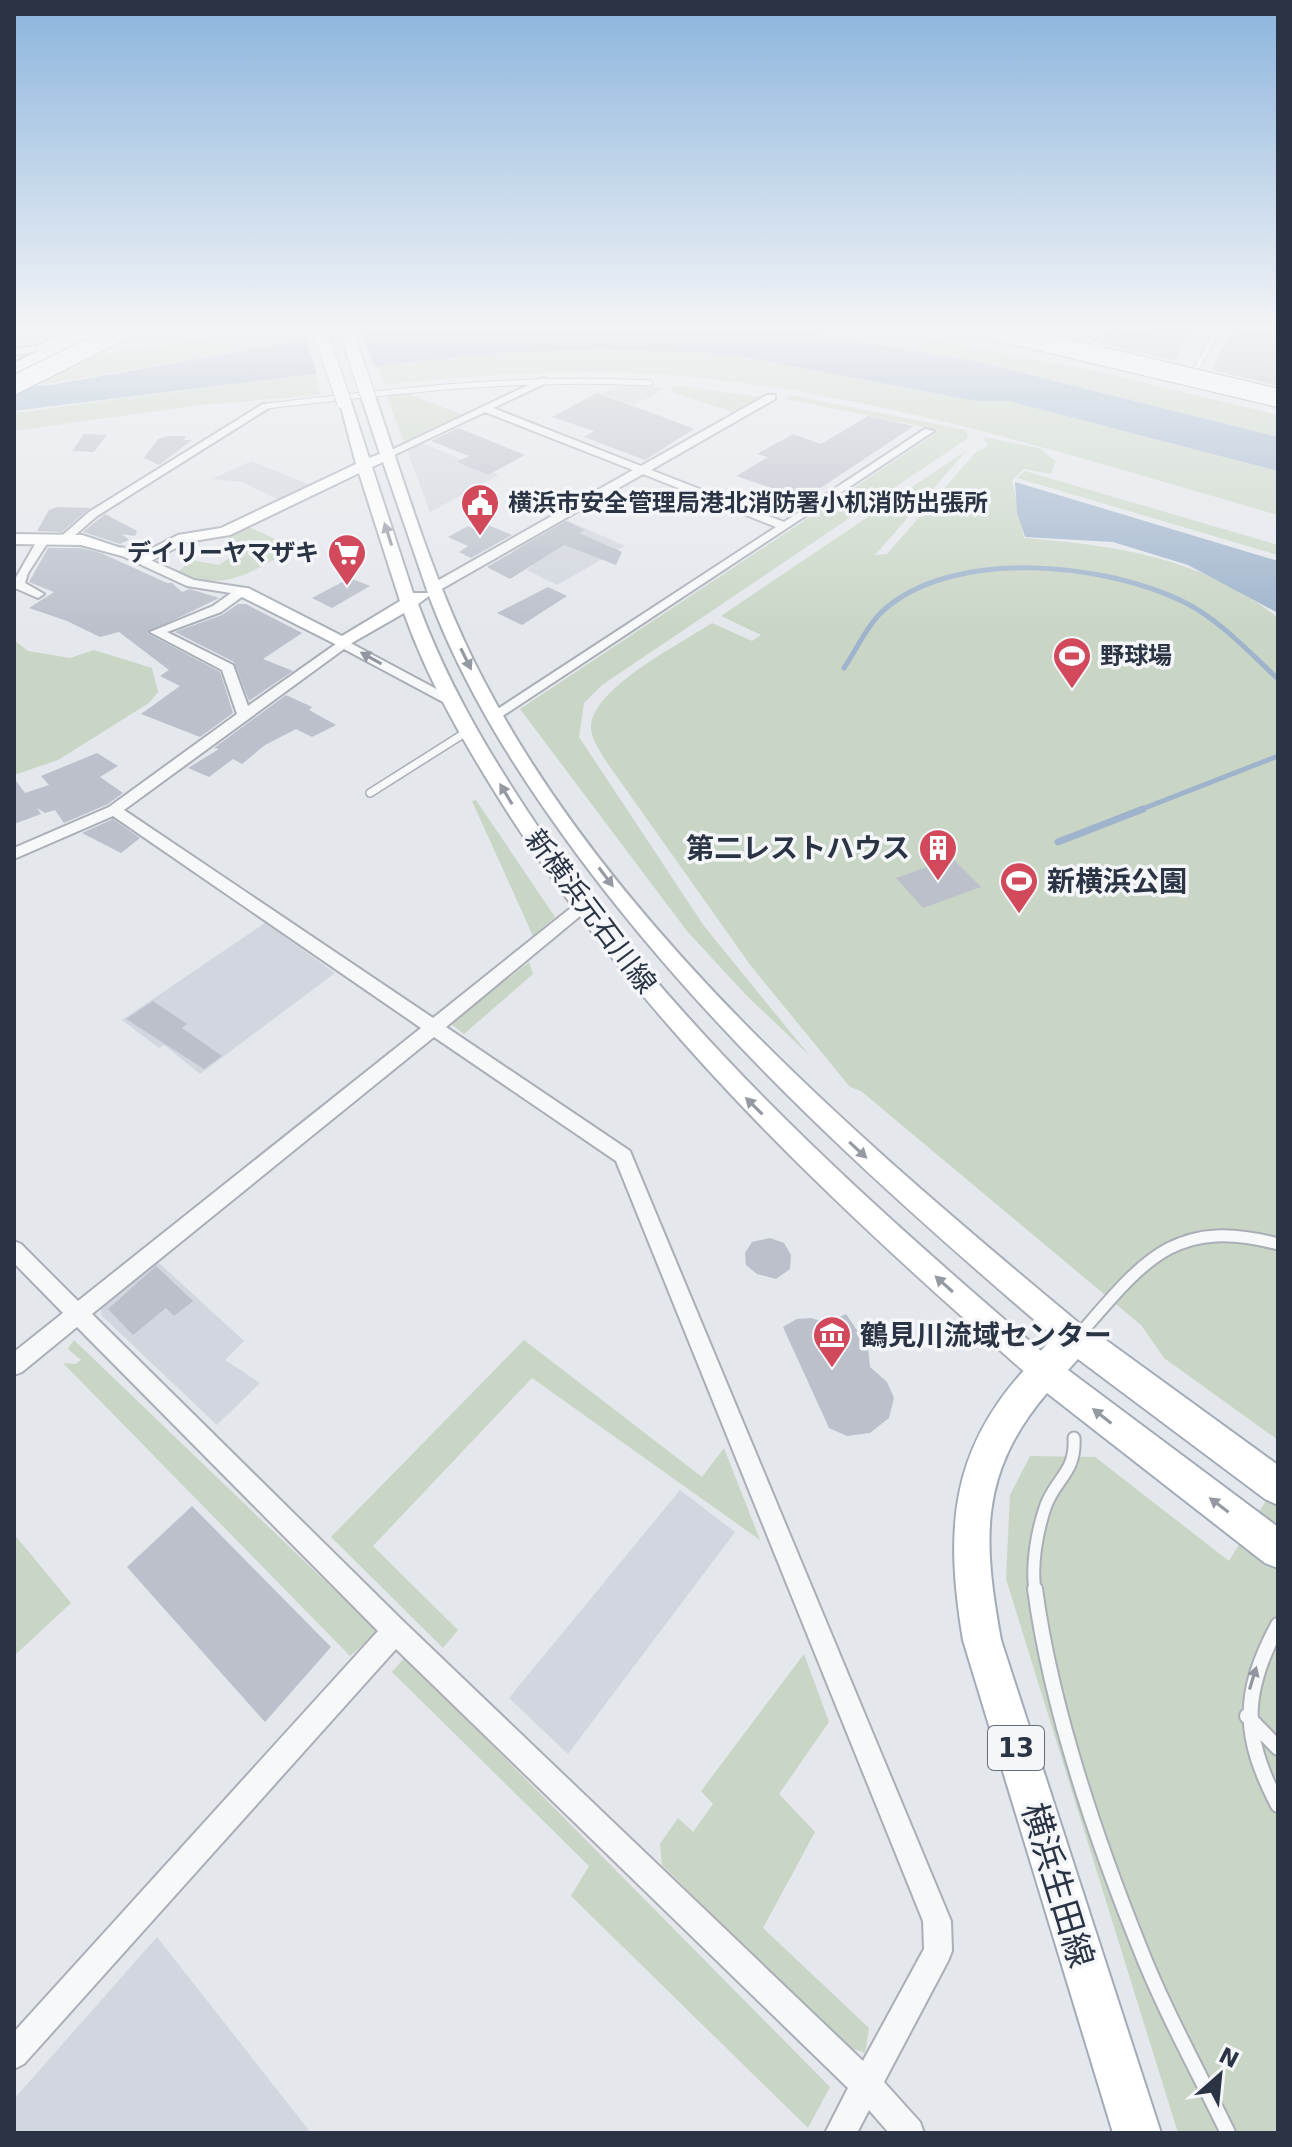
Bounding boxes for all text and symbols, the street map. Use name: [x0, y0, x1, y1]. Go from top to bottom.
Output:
public building icon: 横浜市安全管理局港北消防署小机消防出張所: [459, 482, 501, 537]
place label: 横浜市安全管理局港北消防署小机消防出張所: [508, 489, 988, 517]
one-way arrow: [381, 521, 393, 545]
supermarket icon: デイリーヤマザキ: [326, 532, 368, 587]
place label: デイリーヤマザキ: [127, 539, 319, 567]
sports icon: 野球場: [1051, 635, 1093, 690]
place label: 野球場: [1100, 642, 1172, 670]
one-way arrow: [460, 647, 473, 670]
one-way arrow: [360, 651, 382, 665]
one-way arrow: [499, 783, 513, 805]
street label: 新横浜元石川線: [518, 823, 663, 1000]
building icon: 第二レストハウス: [917, 827, 959, 882]
place label: 第二レストハウス: [686, 832, 910, 865]
sports icon: 新横浜公園: [998, 860, 1040, 915]
place label: 新横浜公園: [1047, 865, 1187, 898]
one-way arrow: [597, 867, 613, 887]
one-way arrow: [745, 1097, 764, 1116]
one-way arrow: [848, 1140, 867, 1159]
one-way arrow: [934, 1275, 953, 1293]
museum icon: 鶴見川流域センター: [811, 1314, 853, 1369]
place label: 鶴見川流域センター: [860, 1319, 1112, 1352]
one-way arrow: [1092, 1409, 1112, 1425]
one-way arrow: [1209, 1498, 1229, 1514]
one-way arrow: [1247, 1666, 1260, 1690]
road number: 13: [988, 1726, 1044, 1770]
street label: 横浜生田線: [1014, 1798, 1102, 1972]
north arrow: [1180, 2035, 1260, 2115]
text: N: [1215, 2042, 1243, 2073]

